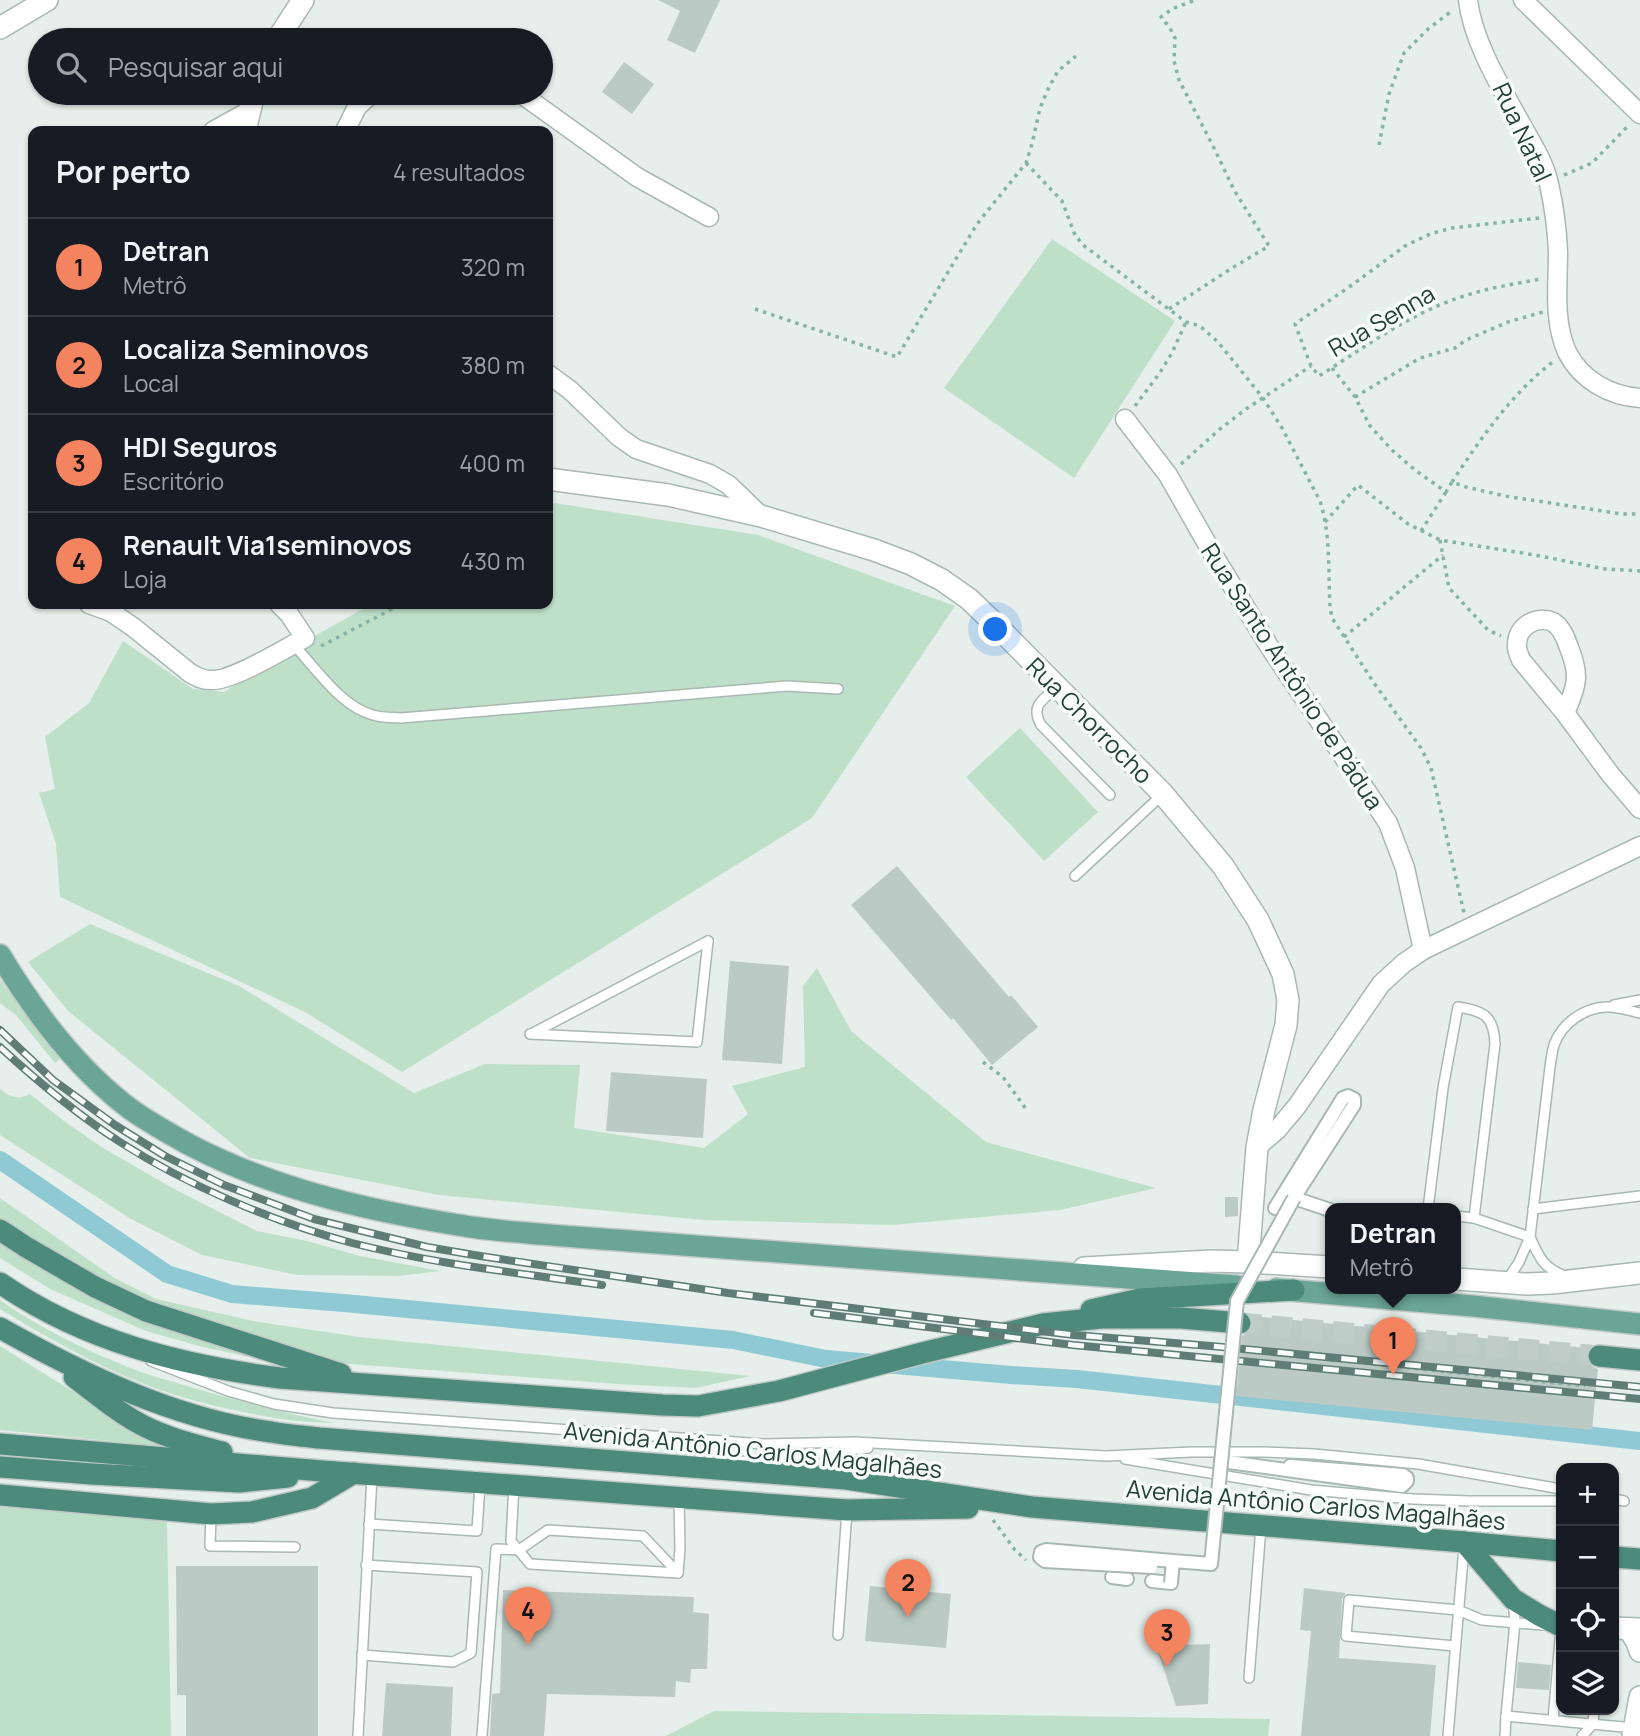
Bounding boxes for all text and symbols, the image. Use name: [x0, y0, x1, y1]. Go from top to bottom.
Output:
search box: [28, 28, 553, 105]
icon: search: [52, 48, 90, 86]
text: Pesquisar aqui: [108, 49, 283, 85]
street label: Rua Natal: [1486, 77, 1560, 187]
text: Por perto: [56, 151, 191, 192]
text: 4 resultados: [393, 156, 525, 188]
text: Detran: [123, 233, 209, 269]
text: 1: [74, 251, 84, 283]
text: 320 m: [461, 251, 525, 283]
text: Metrô: [123, 269, 187, 301]
street label: Rua Senna: [1322, 276, 1440, 364]
text: Localiza Seminovos: [123, 331, 369, 367]
text: 2: [72, 349, 86, 381]
text: 380 m: [461, 349, 525, 381]
text: Local: [123, 367, 179, 399]
text: HDI Seguros: [123, 429, 277, 465]
text: 3: [72, 447, 86, 479]
text: 400 m: [459, 447, 525, 479]
text: Escritório: [123, 465, 224, 497]
text: Renault Via1seminovos: [123, 527, 412, 563]
street label: Rua Santo Antônio de Pádua: [1194, 536, 1392, 816]
text: 4: [72, 545, 86, 577]
text: 430 m: [461, 545, 525, 577]
text: Loja: [123, 563, 167, 595]
your location: [978, 612, 1012, 646]
street label: Rua Chorrocho: [1020, 650, 1160, 790]
popup: [1325, 1203, 1461, 1294]
text: Detran: [1350, 1215, 1436, 1251]
text: Metrô: [1350, 1251, 1413, 1283]
pin: 1: [1370, 1317, 1416, 1375]
street label: Avenida Antônio Carlos Magalhães: [562, 1413, 944, 1485]
map controls: [1556, 1463, 1619, 1715]
button: +: [1556, 1463, 1619, 1526]
street label: Avenida Antônio Carlos Magalhães: [1125, 1471, 1507, 1537]
button: −: [1556, 1526, 1619, 1589]
pin: 2: [885, 1559, 931, 1617]
pin: 4: [505, 1587, 551, 1645]
button: locate: [1556, 1589, 1619, 1652]
pin: 3: [1144, 1609, 1190, 1667]
button: layers: [1556, 1652, 1619, 1715]

